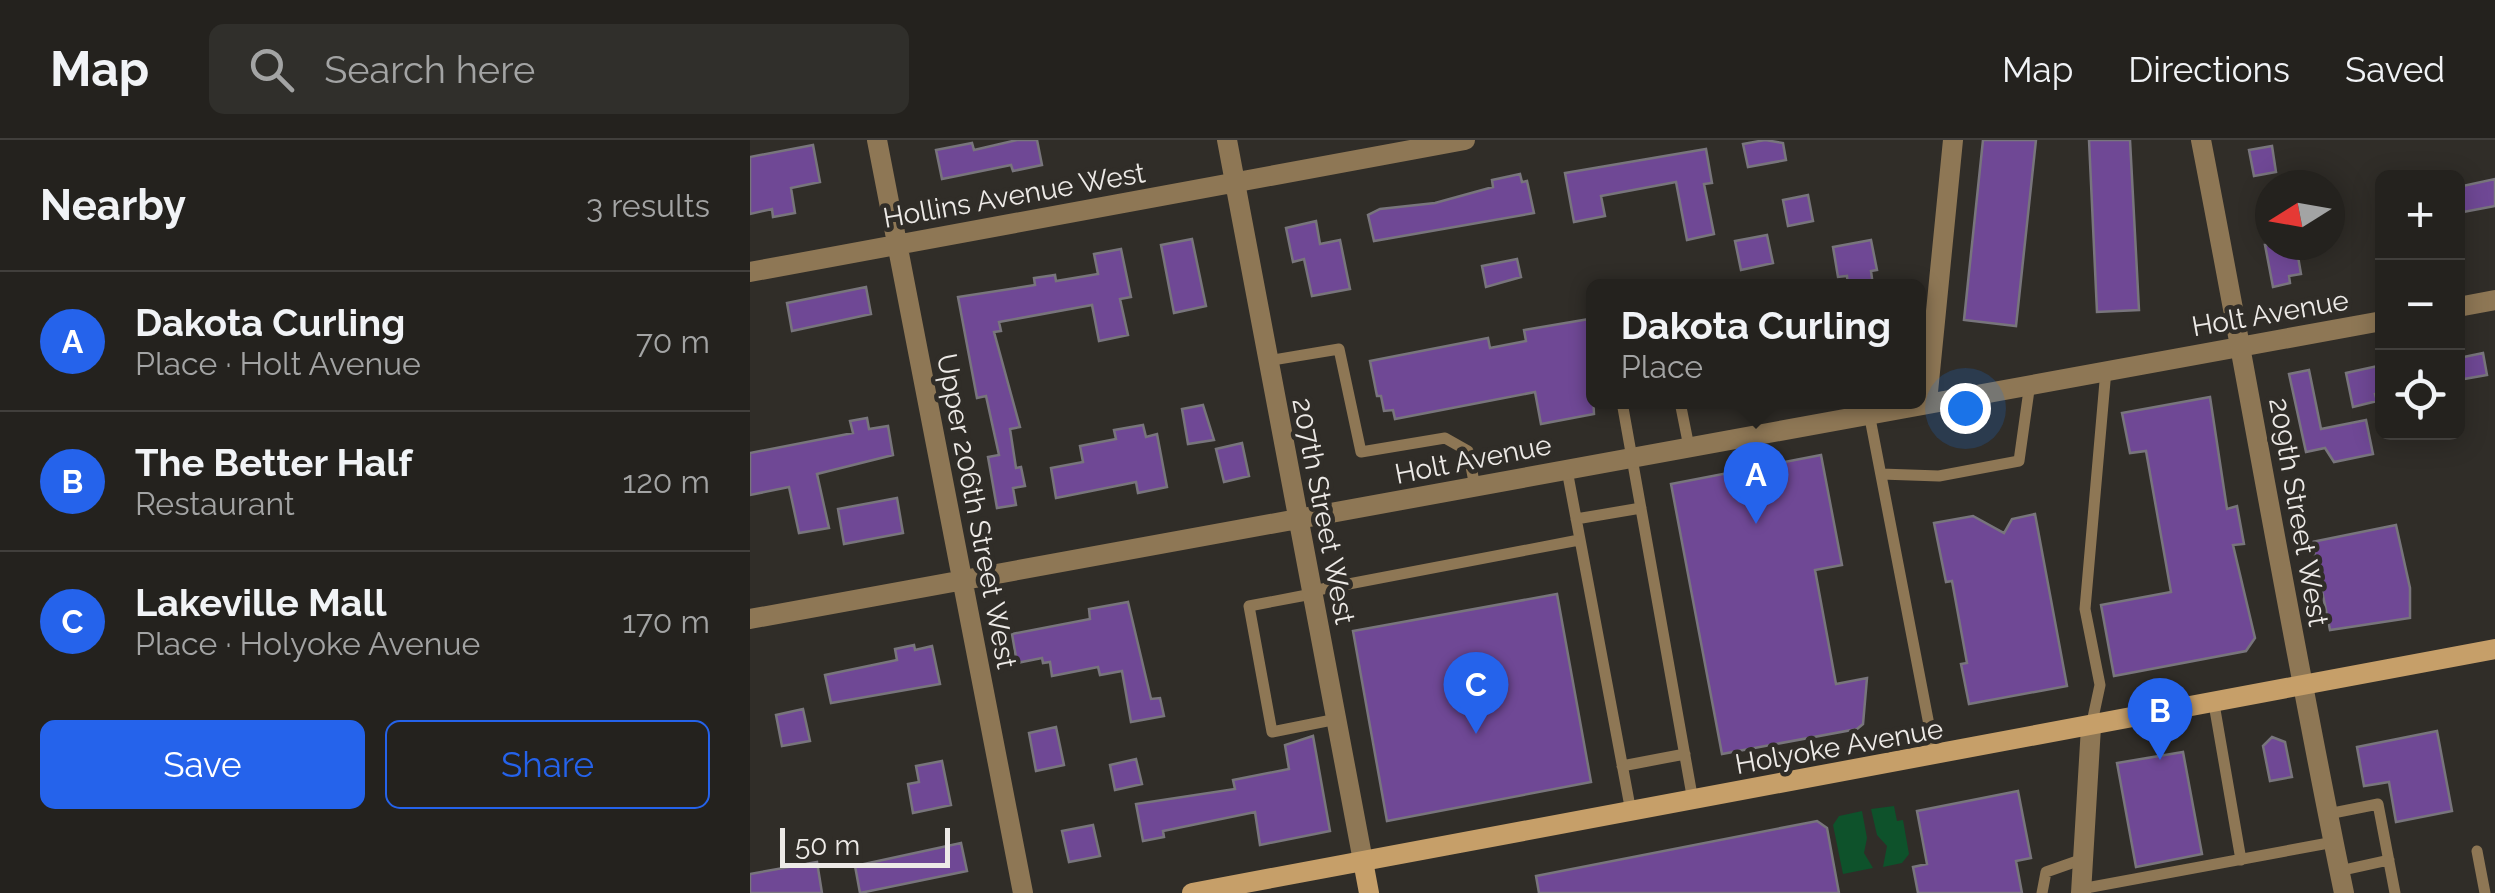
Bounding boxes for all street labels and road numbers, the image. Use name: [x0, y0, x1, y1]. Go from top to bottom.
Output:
street label: Hollins Avenue West: [880, 156, 1148, 235]
street label: Holt Avenue: [2189, 283, 2351, 344]
street label: Upper 206th Street West: [930, 351, 1023, 672]
street label: 207th Street West: [1285, 395, 1362, 628]
street label: 209th Street West: [2262, 395, 2335, 630]
street label: Holt Avenue: [1392, 428, 1554, 491]
street label: Holyoke Avenue: [1733, 712, 1946, 781]

